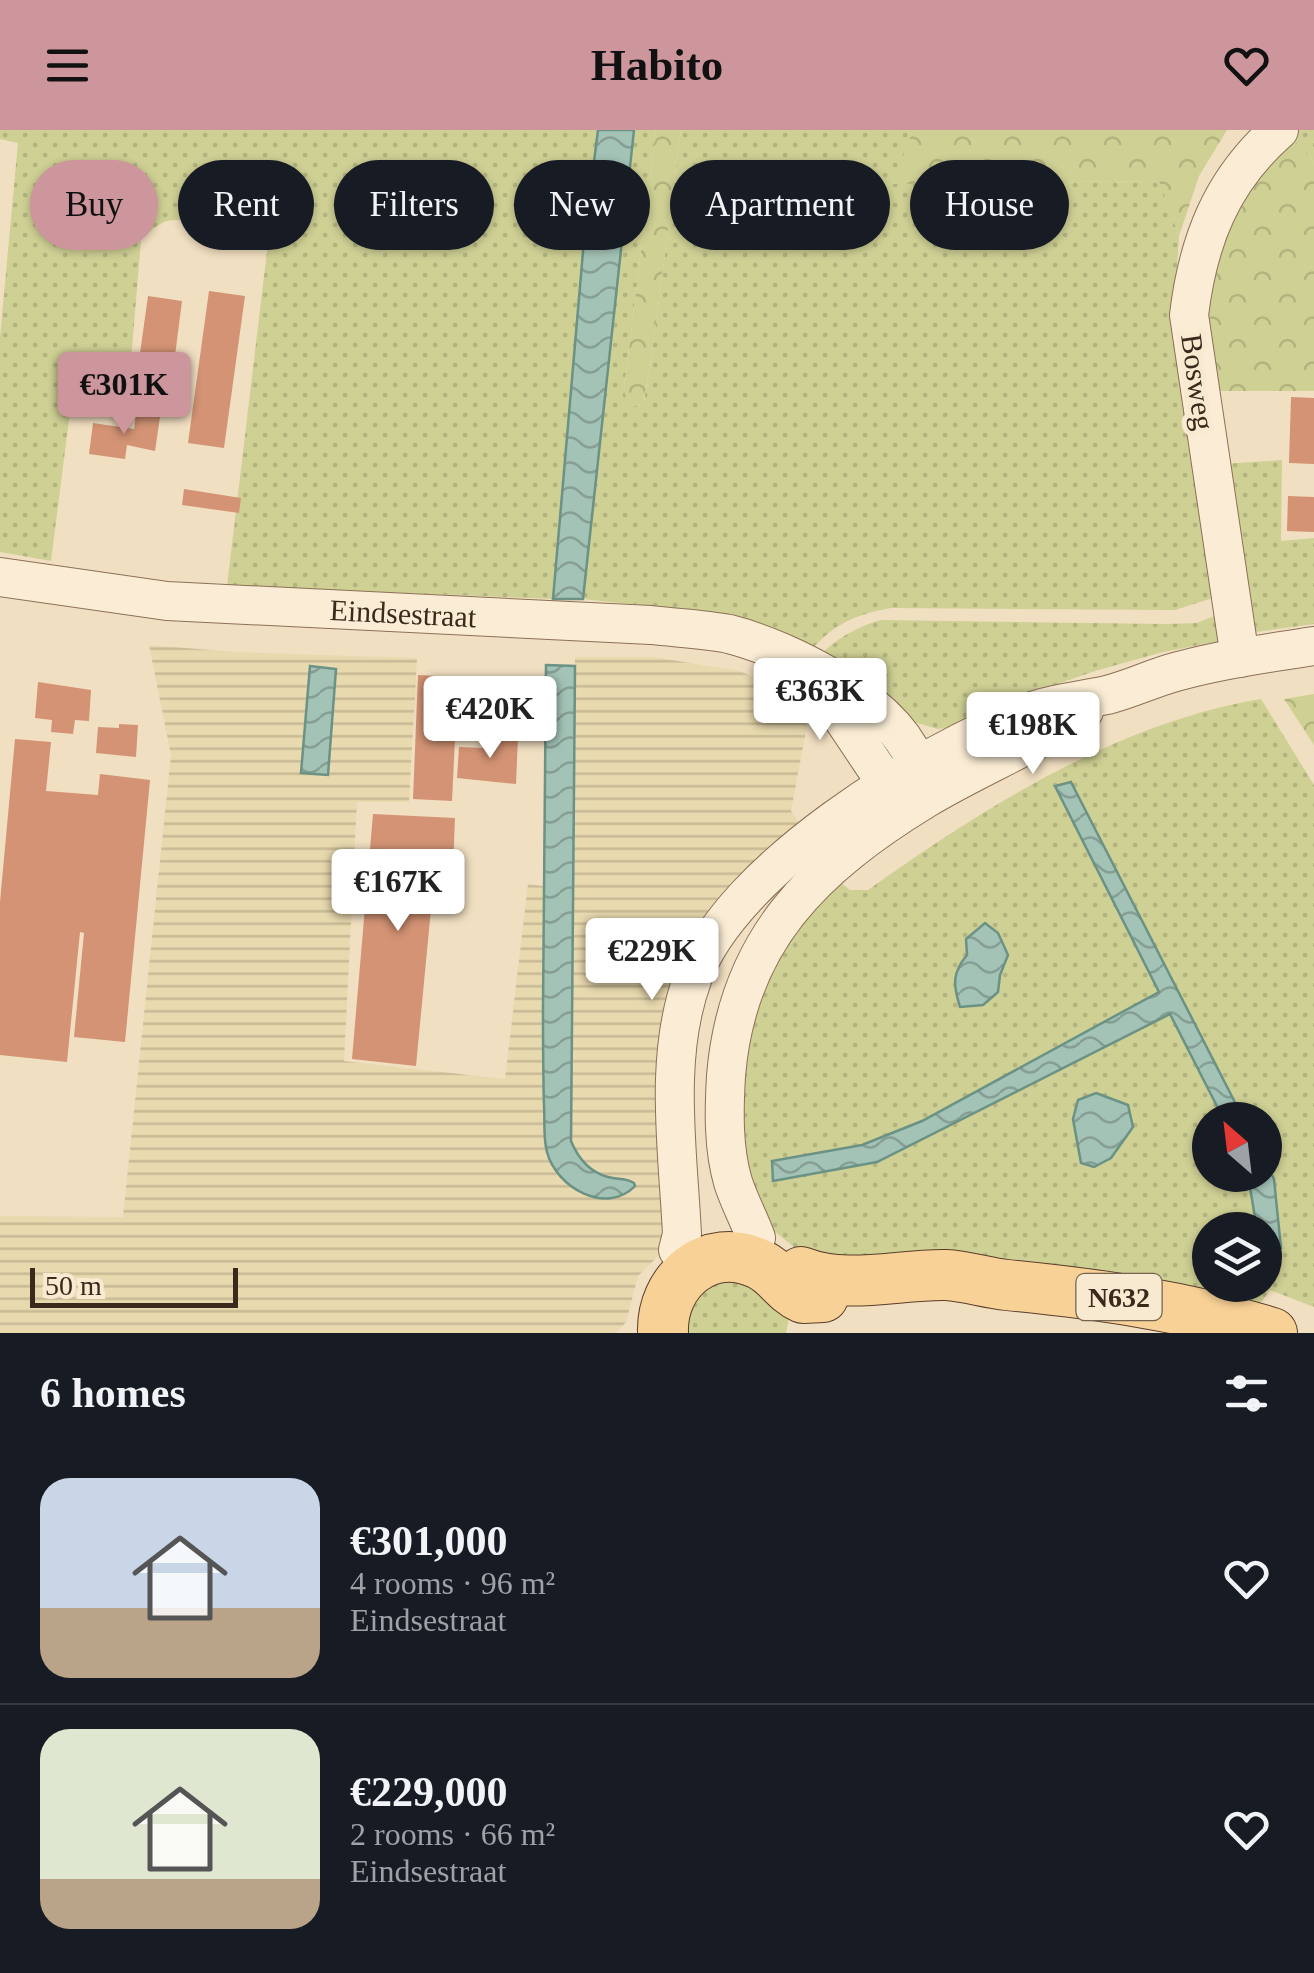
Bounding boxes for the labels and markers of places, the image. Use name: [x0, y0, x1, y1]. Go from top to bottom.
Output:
pin: €301K: [54, 352, 194, 437]
pin: €363K: [750, 658, 890, 743]
pin: €420K: [420, 676, 560, 761]
pin: €198K: [963, 692, 1103, 777]
pin: €167K: [328, 849, 468, 934]
pin: €229K: [582, 918, 722, 1003]

